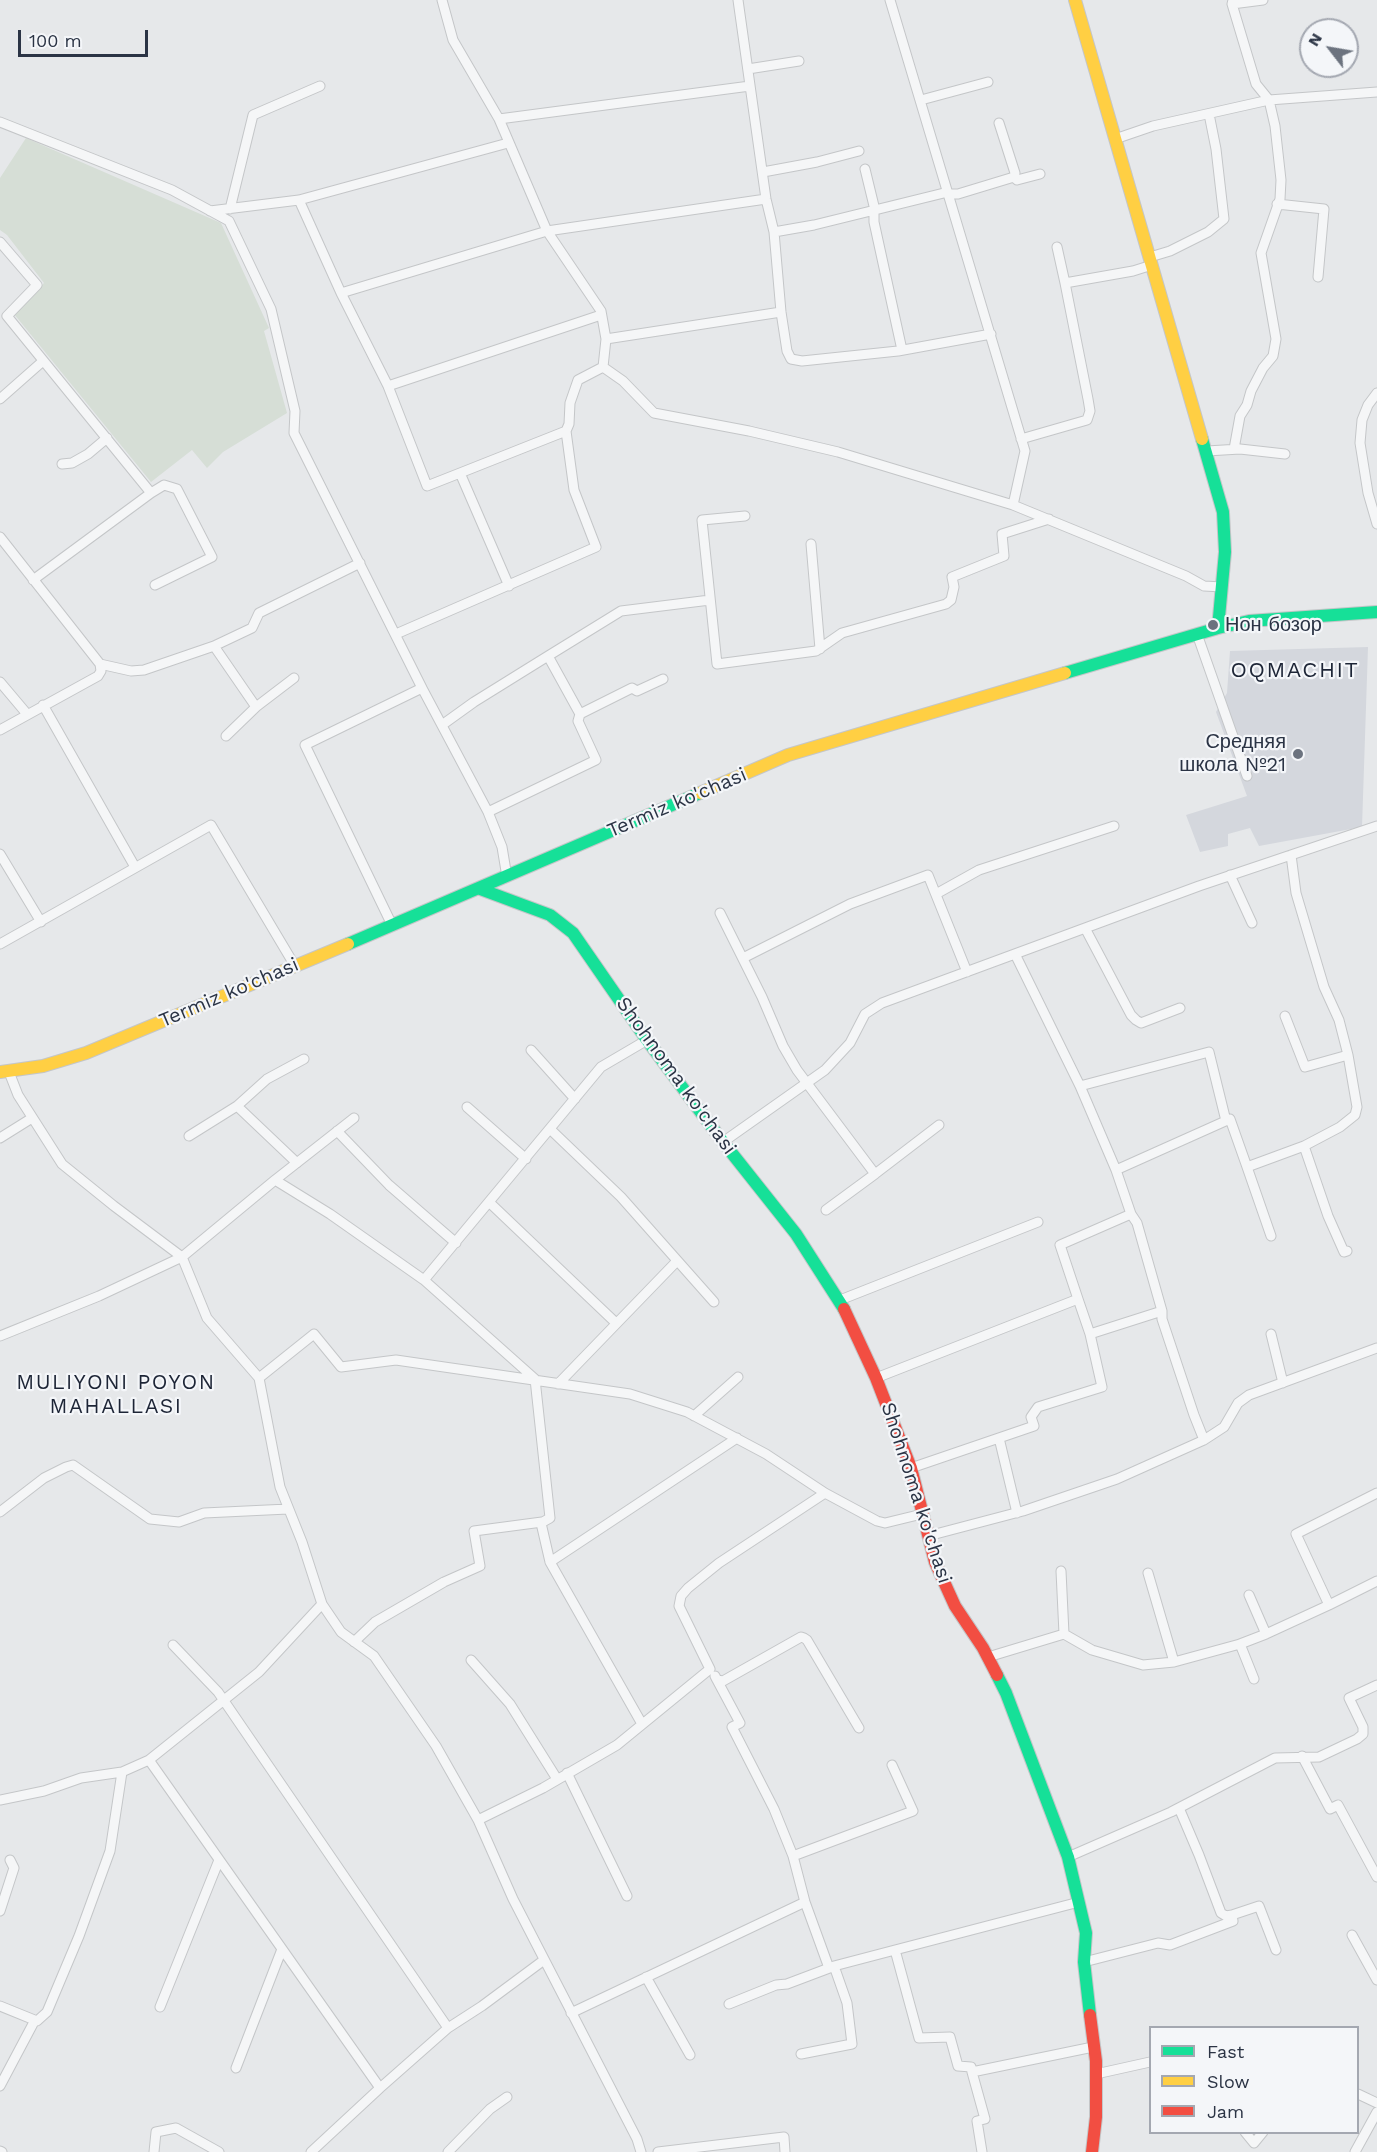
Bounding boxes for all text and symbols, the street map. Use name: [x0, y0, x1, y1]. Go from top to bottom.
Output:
scale bar: [21, 18, 152, 56]
north arrow: [1299, 18, 1359, 78]
text: 100 m: [29, 30, 82, 51]
text: N: [1304, 30, 1326, 49]
place label: Нон бозор: [1225, 613, 1322, 637]
marker: Нон бозор: [1206, 618, 1220, 632]
district label: OQMACHIT: [1231, 658, 1359, 684]
place label: Средняя школа №21: [1179, 730, 1286, 777]
marker: Средняя школа №21: [1291, 747, 1305, 761]
street label: Termiz ko'chasi: [604, 763, 750, 843]
street label: Termiz ko'chasi: [156, 953, 302, 1033]
street label: Shohnoma ko'chasi: [611, 993, 741, 1159]
district label: MULIYONI POYON MAHALLASI: [16, 1370, 216, 1420]
street label: Shohnoma ko'chasi: [875, 1400, 957, 1586]
legend: [1149, 2026, 1359, 2134]
text: Fast: [1207, 2041, 1244, 2062]
text: Slow: [1207, 2071, 1250, 2092]
text: Jam: [1207, 2101, 1244, 2122]

